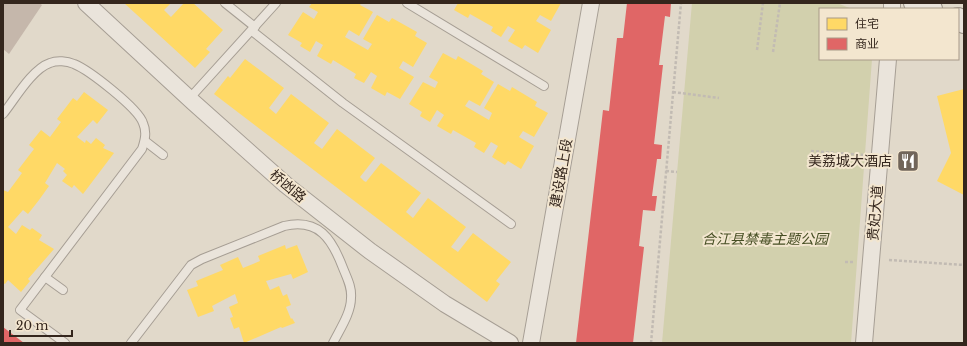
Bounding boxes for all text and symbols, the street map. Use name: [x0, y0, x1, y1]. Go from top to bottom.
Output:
legend: [819, 8, 959, 60]
text: 住宅: [855, 16, 879, 31]
text: 商业: [855, 36, 879, 51]
street label: 建设路上段: [546, 137, 576, 209]
restaurant icon: 美荔城大酒店: [895, 148, 921, 174]
place label: 美荔城大酒店: [808, 152, 892, 170]
street label: 桥凼路: [266, 166, 310, 206]
street label: 贵妃大道: [864, 184, 886, 242]
park label: 合江县禁毒主题公园: [702, 230, 830, 248]
scale bar: [10, 312, 72, 338]
text: 20 m: [16, 318, 48, 333]

